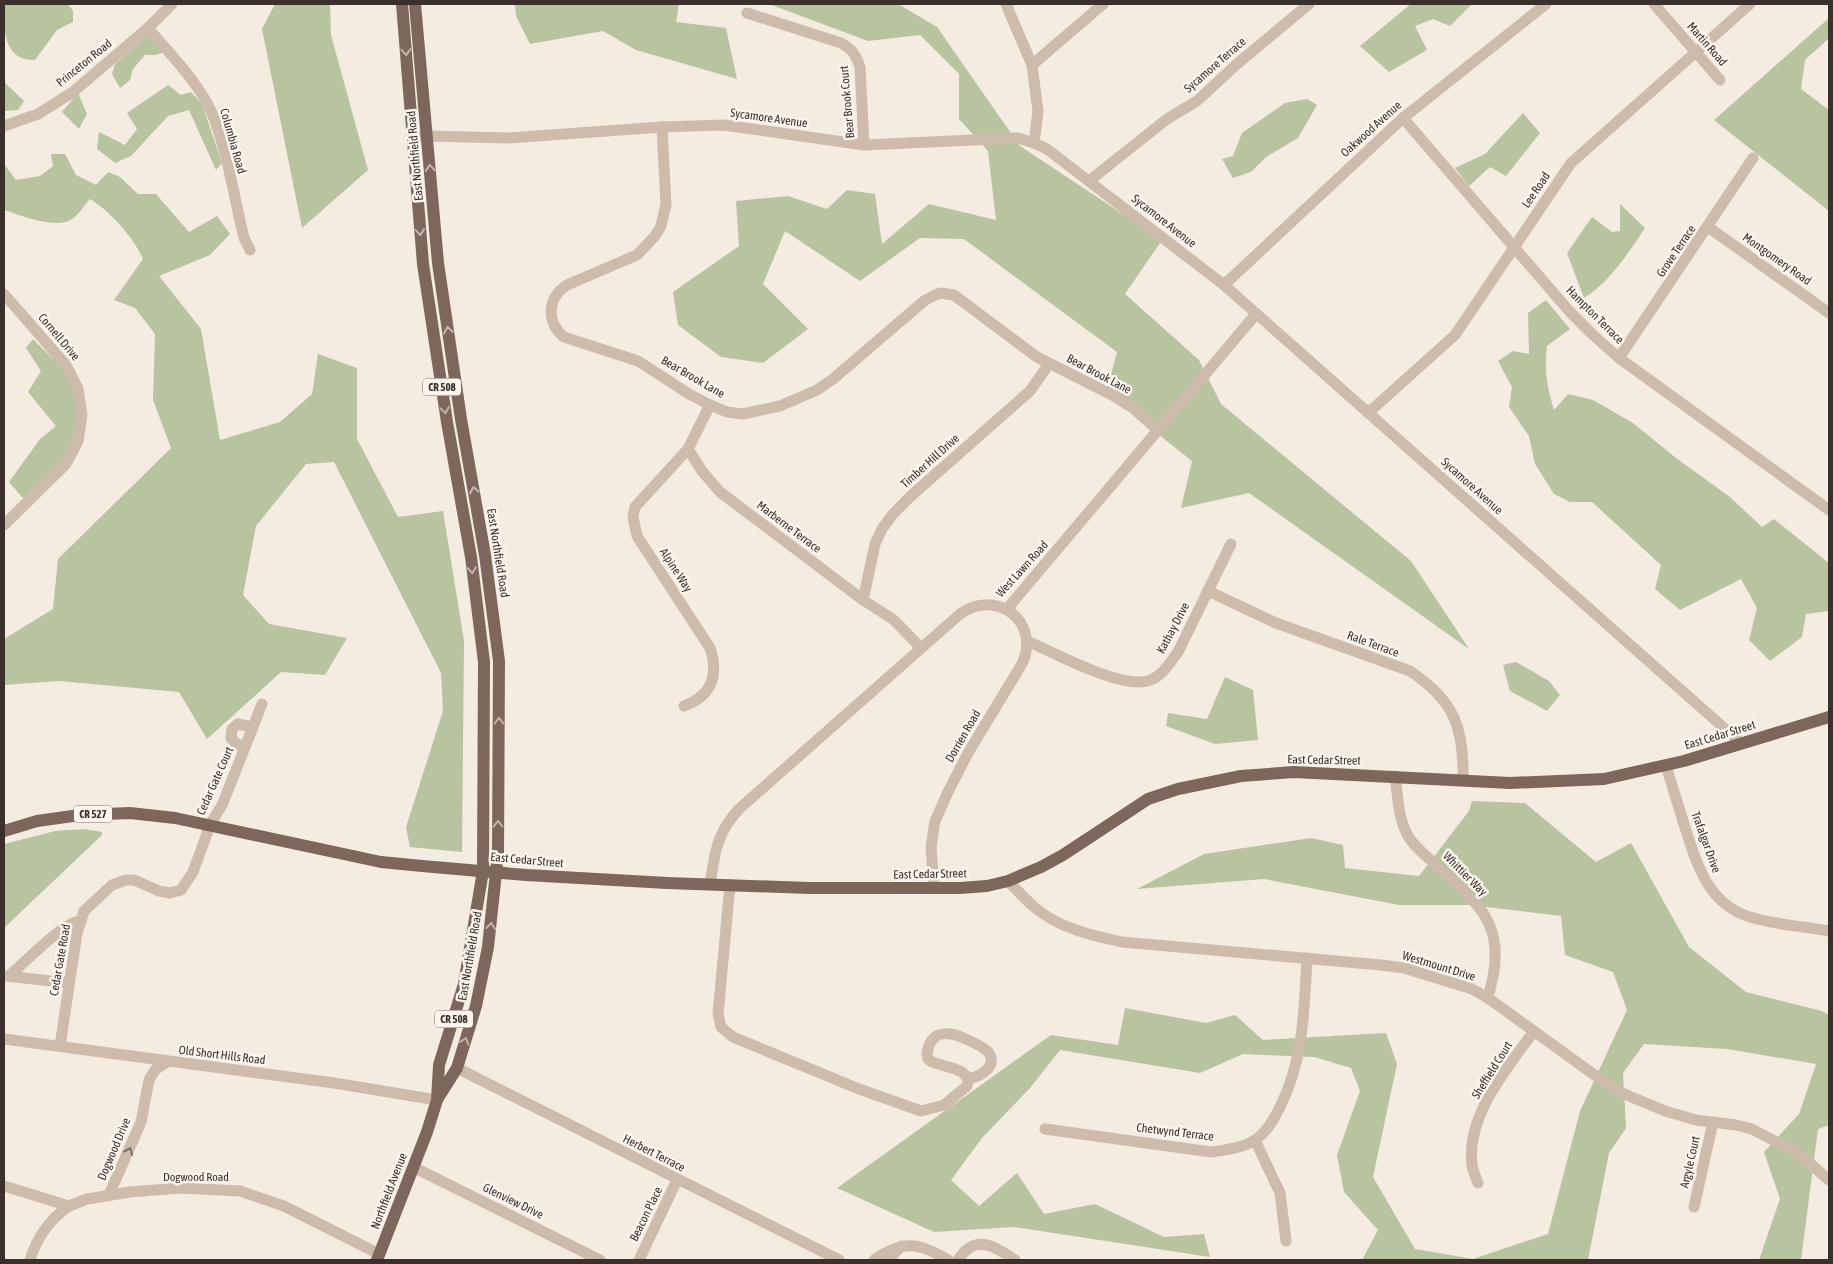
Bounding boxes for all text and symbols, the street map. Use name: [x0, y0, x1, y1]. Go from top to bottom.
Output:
street label: Martin Road: [1684, 19, 1730, 69]
street label: Sycamore Terrace: [1181, 34, 1249, 96]
street label: Princeton Road: [53, 36, 115, 90]
one-way arrow: [400, 49, 411, 57]
street label: Bear Brook Court: [837, 64, 857, 139]
street label: Oakwood Avenue: [1338, 98, 1404, 160]
street label: Sycamore Avenue: [729, 106, 809, 130]
street label: Columbia Road: [217, 107, 249, 175]
street label: East Northfield Road: [404, 110, 426, 202]
one-way arrow: [424, 164, 435, 172]
street label: Lee Road: [1519, 169, 1553, 211]
street label: Sycamore Avenue: [1129, 192, 1199, 250]
street label: Grove Terrace: [1654, 222, 1698, 280]
one-way arrow: [415, 228, 426, 236]
street label: Montgomery Road: [1740, 230, 1814, 288]
street label: Hampton Terrace: [1563, 283, 1627, 347]
street label: Cornell Drive: [35, 311, 83, 363]
one-way arrow: [443, 325, 454, 333]
street label: Bear Brook Lane: [1064, 351, 1134, 397]
street label: Bear Brook Lane: [659, 353, 727, 401]
road number: CR 508: [423, 378, 461, 396]
one-way arrow: [439, 406, 450, 414]
street label: Timber Hill Drive: [898, 431, 962, 491]
street label: Sycamore Avenue: [1438, 455, 1506, 517]
one-way arrow: [469, 486, 479, 495]
street label: Marberne Terrace: [754, 498, 824, 556]
street label: East Northfield Road: [484, 507, 512, 599]
street label: West Lawn Road: [993, 538, 1051, 600]
street label: Alpine Way: [657, 546, 695, 595]
one-way arrow: [467, 566, 477, 574]
street label: Kathay Drive: [1154, 600, 1192, 656]
street label: Rale Terrace: [1345, 628, 1401, 660]
street label: Dorrien Road: [942, 707, 984, 765]
one-way arrow: [494, 717, 504, 724]
street label: East Cedar Street: [1683, 717, 1758, 752]
street label: Cedar Gate Court: [194, 744, 237, 817]
street label: East Cedar Street: [1287, 752, 1361, 768]
road number: CR 527: [74, 806, 112, 822]
street label: Trafalgar Drive: [1688, 809, 1724, 875]
one-way arrow: [493, 820, 503, 828]
street label: Whittier Way: [1440, 849, 1490, 899]
street label: East Cedar Street: [490, 850, 565, 870]
street label: East Cedar Street: [893, 866, 967, 882]
street label: East Northfield Road: [455, 910, 485, 1002]
one-way arrow: [485, 922, 496, 930]
street label: Cedar Gate Road: [47, 923, 73, 997]
street label: Westmount Drive: [1401, 948, 1477, 984]
road number: CR 508: [435, 1011, 473, 1028]
one-way arrow: [460, 1038, 470, 1046]
street label: Sheffield Court: [1469, 1038, 1515, 1101]
street label: Old Short Hills Road: [178, 1043, 266, 1067]
street label: Dogwood Drive: [95, 1116, 133, 1182]
street label: Chetwynd Terrace: [1136, 1120, 1214, 1144]
street label: Herbert Terrace: [621, 1131, 687, 1175]
street label: Argyle Court: [1677, 1134, 1703, 1189]
one-way arrow: [123, 1147, 134, 1156]
street label: Northfield Avenue: [368, 1151, 410, 1231]
street label: Dogwood Road: [163, 1170, 229, 1184]
street label: Glenview Drive: [480, 1180, 546, 1222]
street label: Beacon Place: [627, 1185, 665, 1243]

